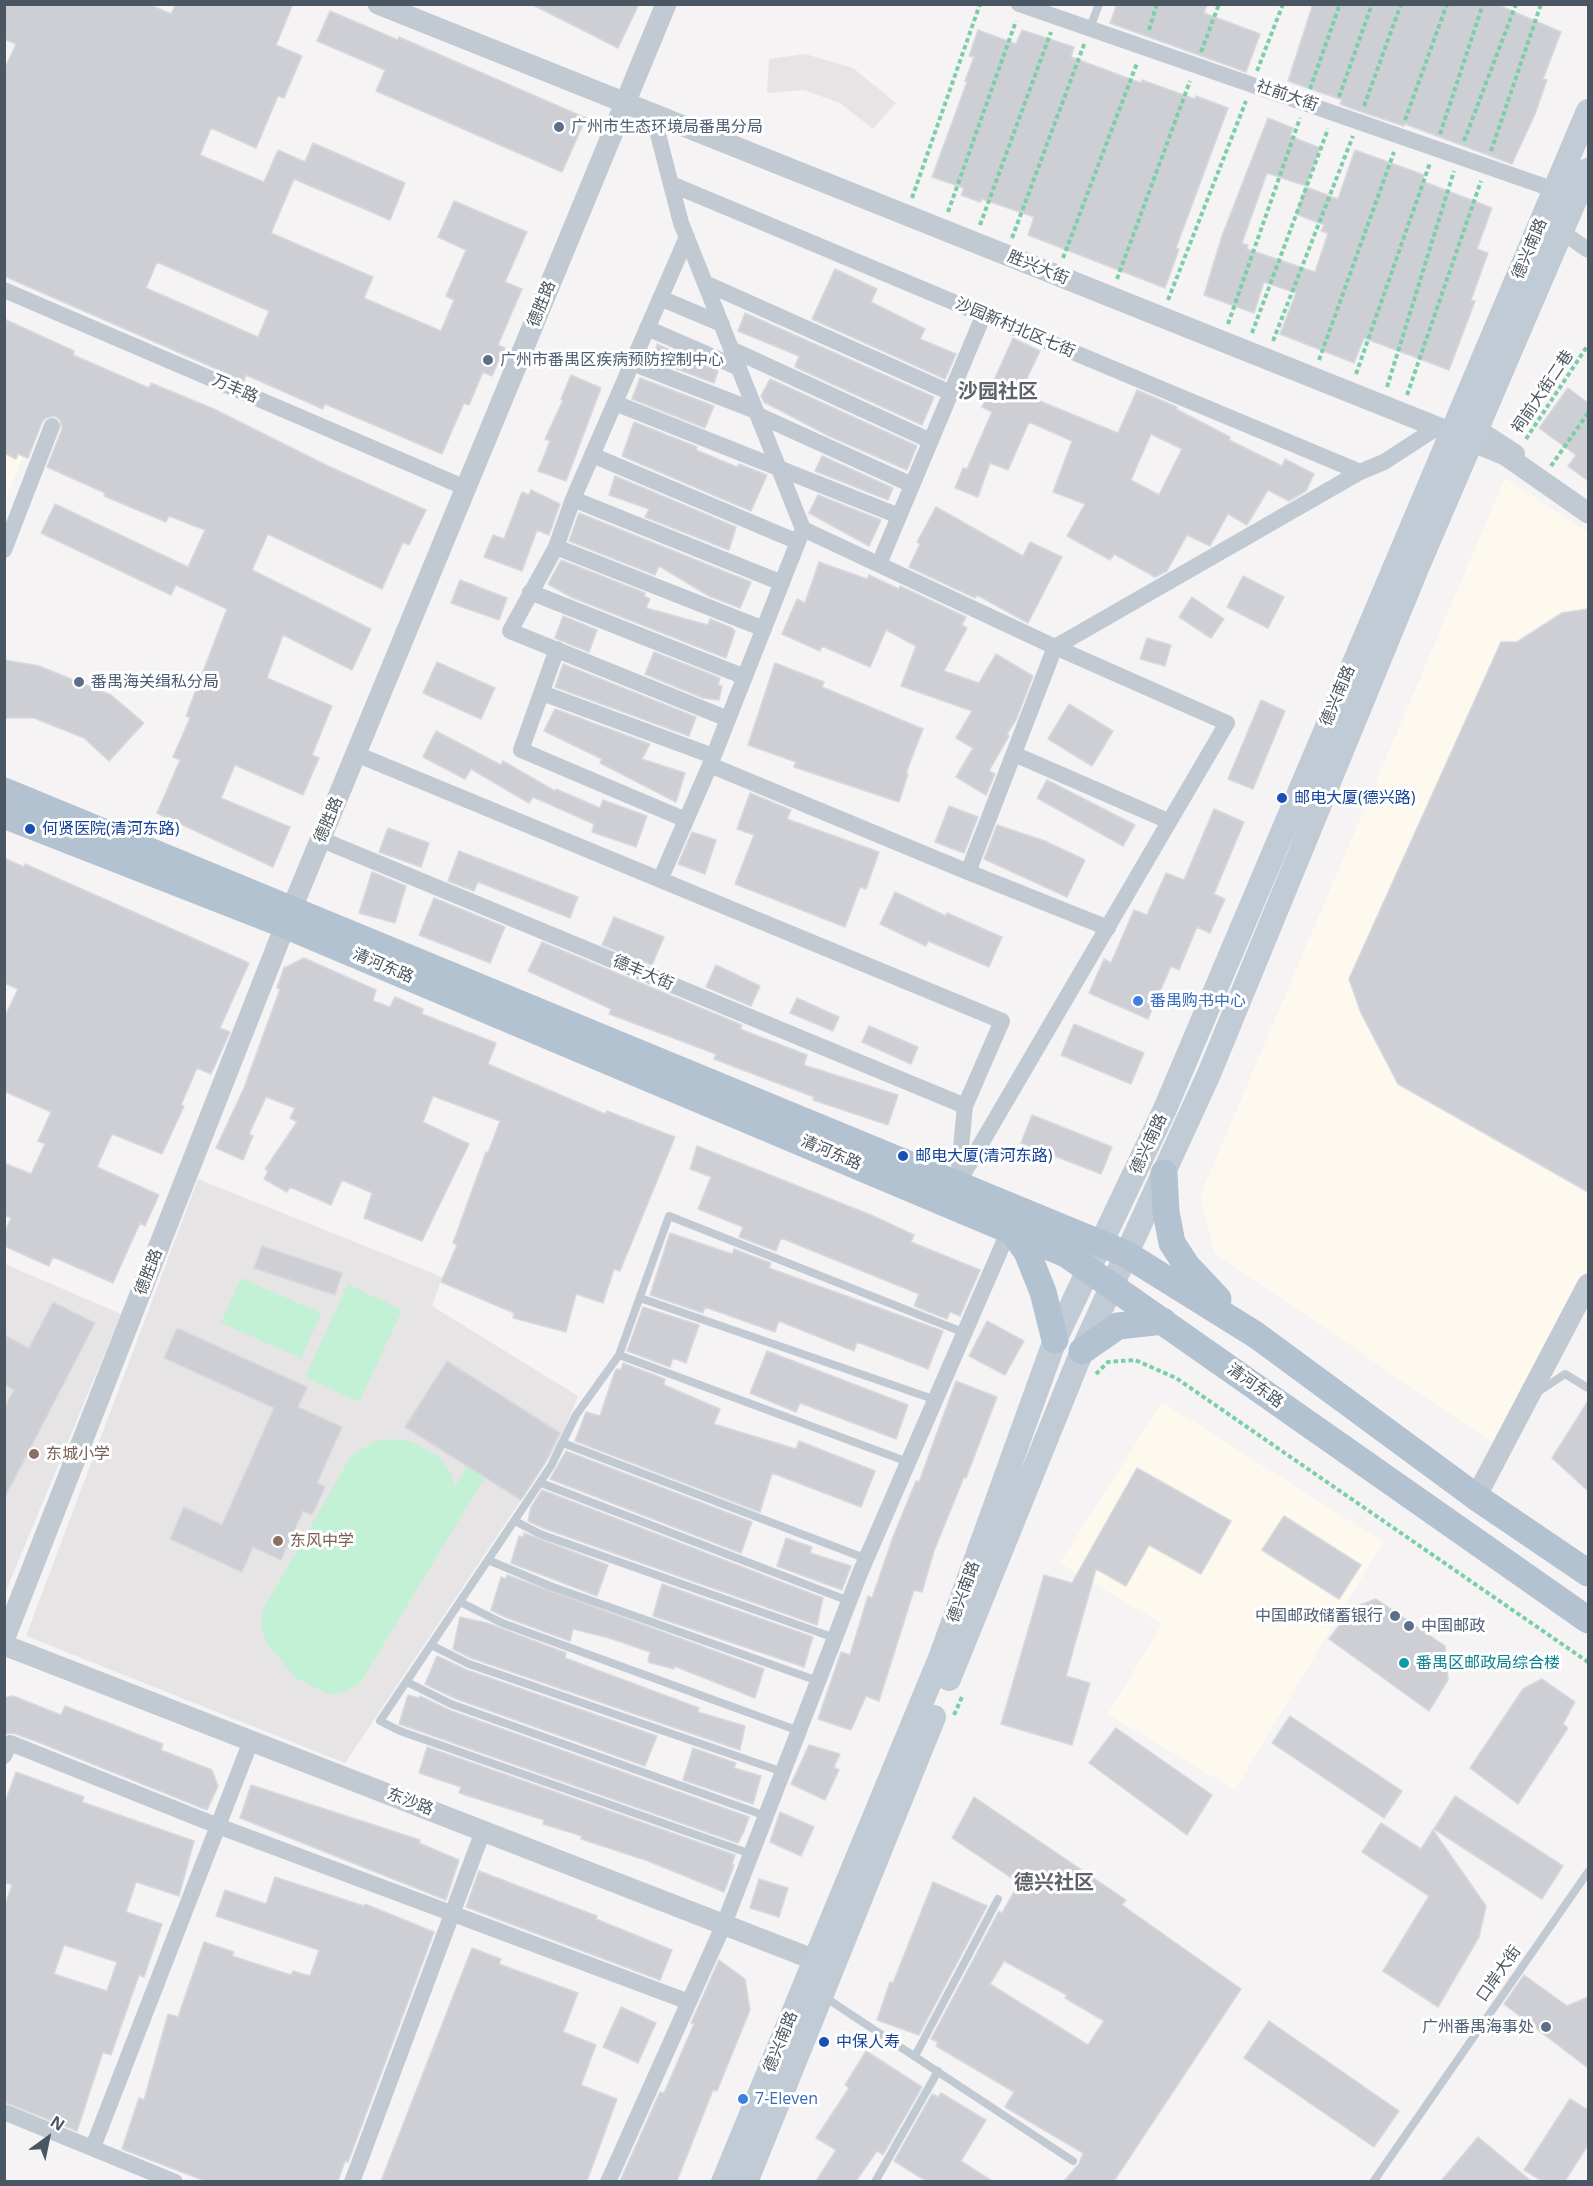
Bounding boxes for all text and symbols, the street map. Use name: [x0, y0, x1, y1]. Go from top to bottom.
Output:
street label: 社前大街: [1254, 77, 1320, 115]
place label: 广州市生态环境局番禺分局: [571, 117, 763, 137]
marker: 广州市生态环境局番禺分局: [552, 120, 566, 134]
street label: 德兴南路: [1509, 216, 1551, 282]
street label: 胜兴大街: [1005, 247, 1071, 289]
street label: 德胜路: [524, 278, 560, 330]
street label: 沙园新村北区七街: [952, 294, 1078, 362]
street label: 祠前大街二巷: [1508, 347, 1578, 437]
place label: 广州市番禺区疾病预防控制中心: [500, 350, 724, 370]
marker: 广州市番禺区疾病预防控制中心: [481, 353, 495, 367]
street label: 万丰路: [209, 371, 261, 407]
district label: 沙园社区: [958, 380, 1038, 404]
street label: 德兴南路: [1317, 663, 1359, 729]
place label: 番禺海关缉私分局: [91, 672, 219, 692]
marker: 番禺海关缉私分局: [72, 675, 86, 689]
place label: 邮电大厦(德兴路): [1294, 788, 1415, 808]
marker: 邮电大厦(德兴路): [1275, 791, 1289, 805]
street label: 德胜路: [311, 794, 347, 846]
place label: 何贤医院(清河东路): [42, 819, 179, 839]
marker: 何贤医院(清河东路): [23, 822, 37, 836]
street label: 清河东路: [350, 945, 416, 987]
street label: 德丰大街: [610, 952, 676, 994]
place label: 番禺购书中心: [1150, 991, 1246, 1011]
marker: 番禺购书中心: [1131, 994, 1145, 1008]
street label: 德兴南路: [1127, 1111, 1171, 1177]
street label: 清河东路: [798, 1132, 864, 1174]
place label: 邮电大厦(清河东路): [915, 1146, 1052, 1166]
marker: 邮电大厦(清河东路): [896, 1149, 910, 1163]
street label: 德胜路: [131, 1246, 167, 1298]
street label: 清河东路: [1223, 1360, 1287, 1412]
place label: 东城小学: [46, 1444, 110, 1464]
marker: 东城小学: [27, 1447, 41, 1461]
place label: 东风中学: [290, 1531, 354, 1551]
marker: 东风中学: [271, 1534, 285, 1548]
street label: 德兴南路: [944, 1559, 984, 1625]
place label: 中国邮政储蓄银行: [1255, 1606, 1383, 1626]
marker: 中国邮政储蓄银行: [1388, 1609, 1402, 1623]
place label: 中国邮政: [1421, 1616, 1485, 1636]
marker: 中国邮政: [1402, 1619, 1416, 1633]
place label: 番禺区邮政局综合楼: [1416, 1653, 1560, 1673]
marker: 番禺区邮政局综合楼: [1397, 1656, 1411, 1670]
street label: 东沙路: [384, 1784, 436, 1820]
district label: 德兴社区: [1014, 1871, 1094, 1895]
street label: 口岸大街: [1473, 1942, 1525, 2006]
street label: 德兴南路: [760, 2009, 802, 2075]
place label: 广州番禺海事处: [1422, 2017, 1534, 2037]
marker: 广州番禺海事处: [1539, 2020, 1553, 2034]
place label: 中保人寿: [836, 2032, 900, 2052]
marker: 中保人寿: [817, 2035, 831, 2049]
place label: 7-Eleven: [755, 2089, 818, 2109]
marker: 7-Eleven: [736, 2092, 750, 2106]
north arrow: [18, 2108, 78, 2168]
text: N: [46, 2110, 69, 2136]

